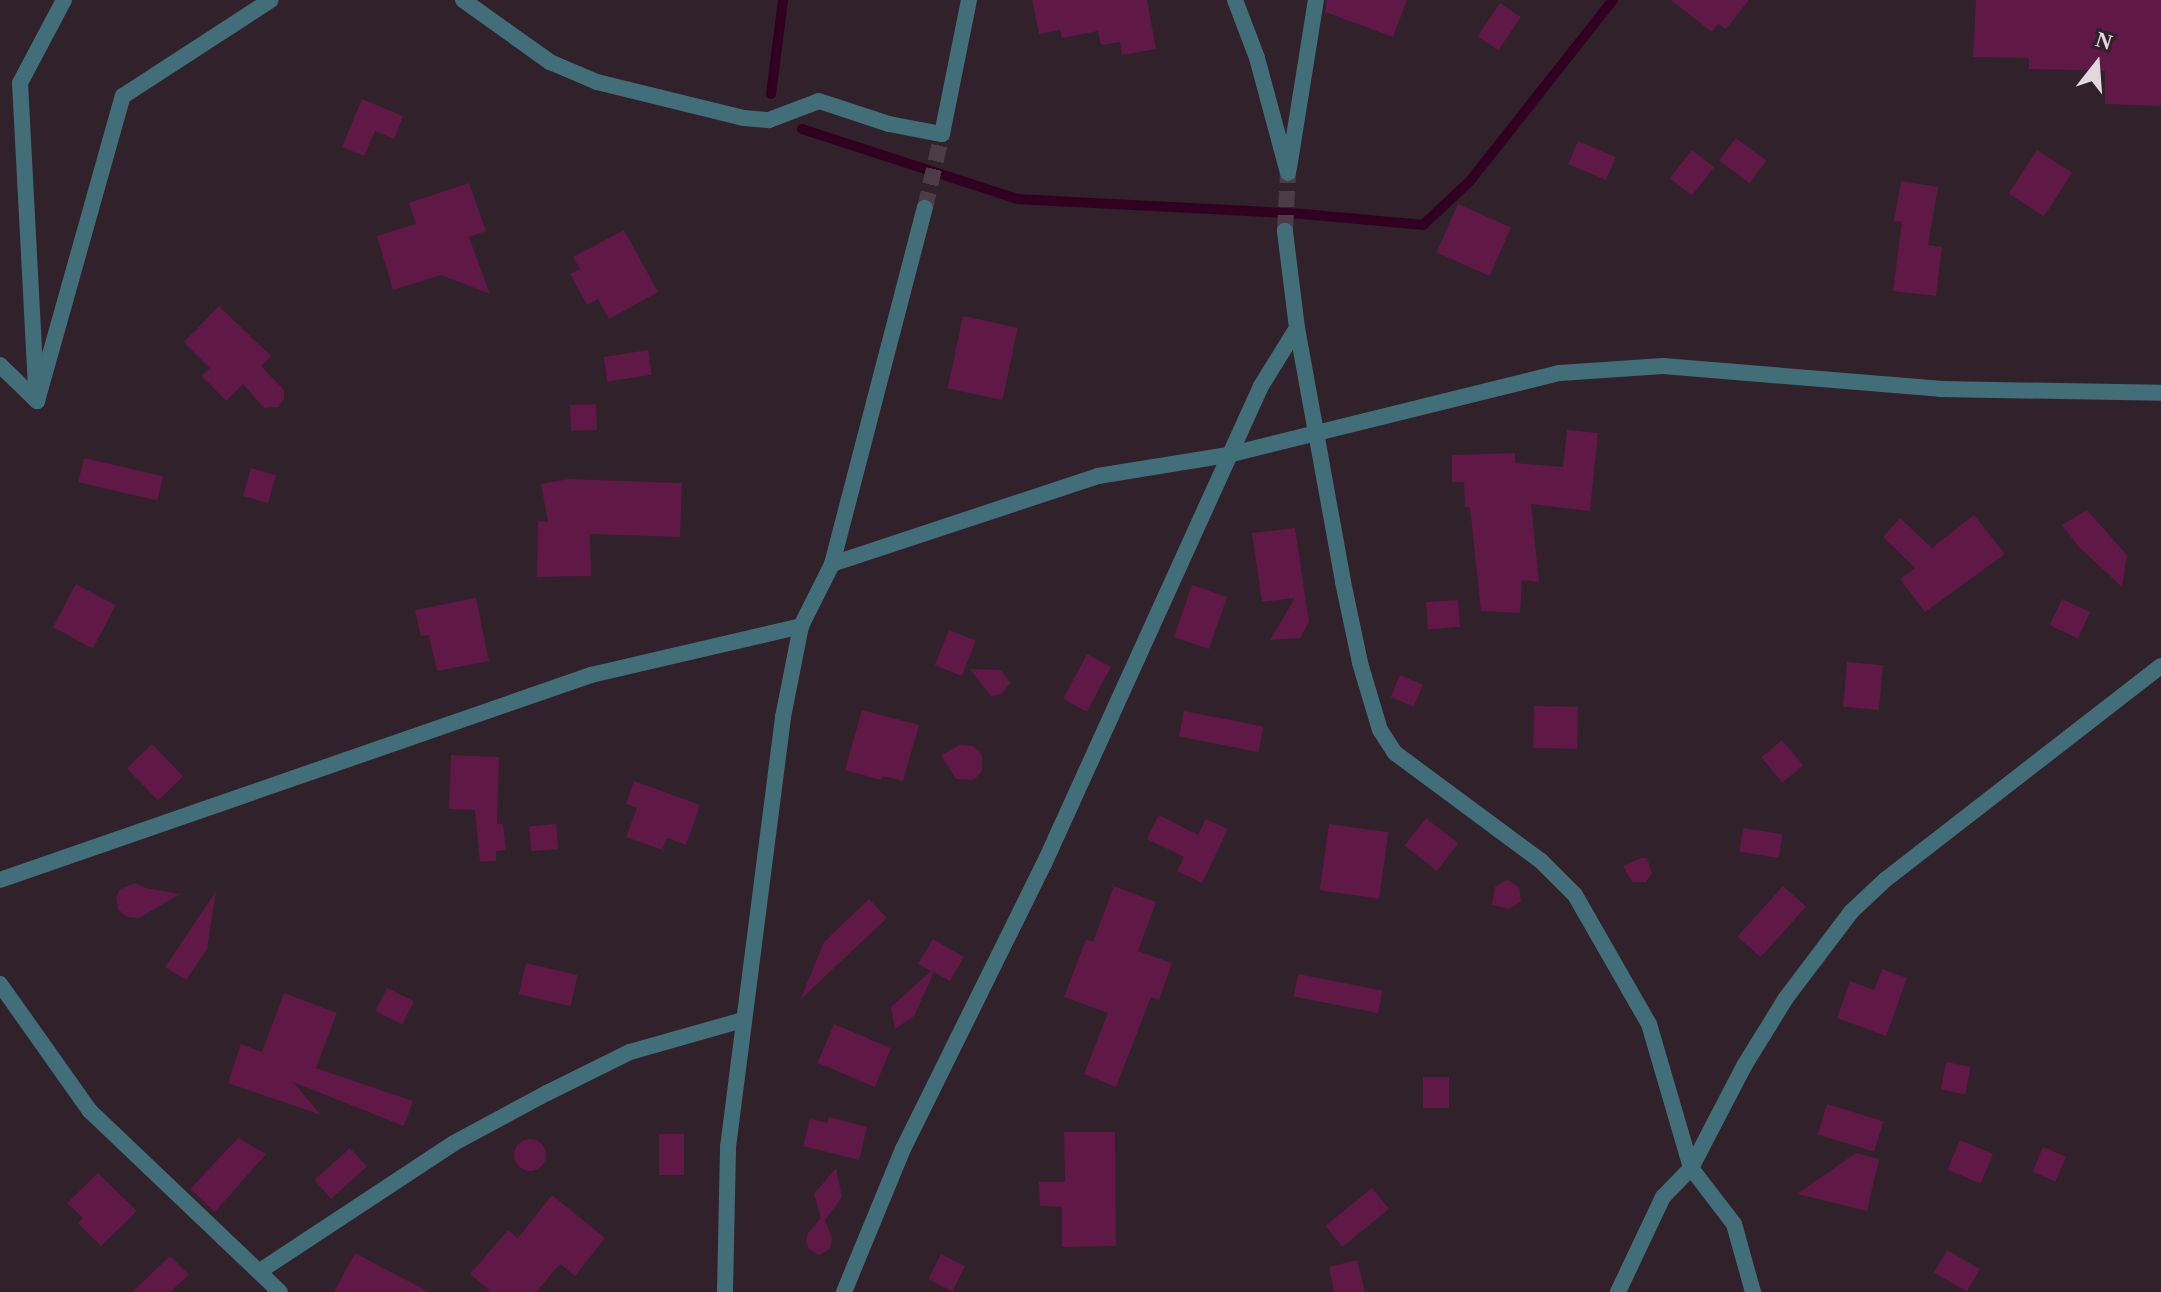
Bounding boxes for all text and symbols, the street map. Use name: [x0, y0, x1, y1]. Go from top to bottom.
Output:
north arrow: [2057, 24, 2137, 104]
text: N: [2093, 26, 2115, 55]

